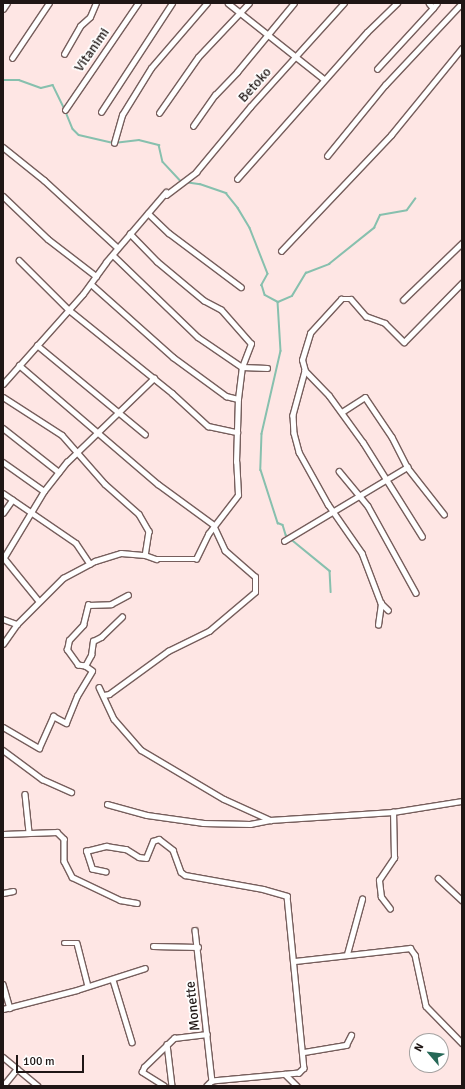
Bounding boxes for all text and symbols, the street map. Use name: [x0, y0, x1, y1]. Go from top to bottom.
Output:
street label: Vitanimi: [71, 25, 113, 75]
street label: Betoko: [235, 64, 275, 106]
street label: Monette: [182, 980, 204, 1032]
north arrow: [409, 1033, 449, 1073]
text: N: [411, 1041, 426, 1054]
scale bar: [18, 1047, 86, 1073]
text: 100 m: [23, 1054, 55, 1069]

